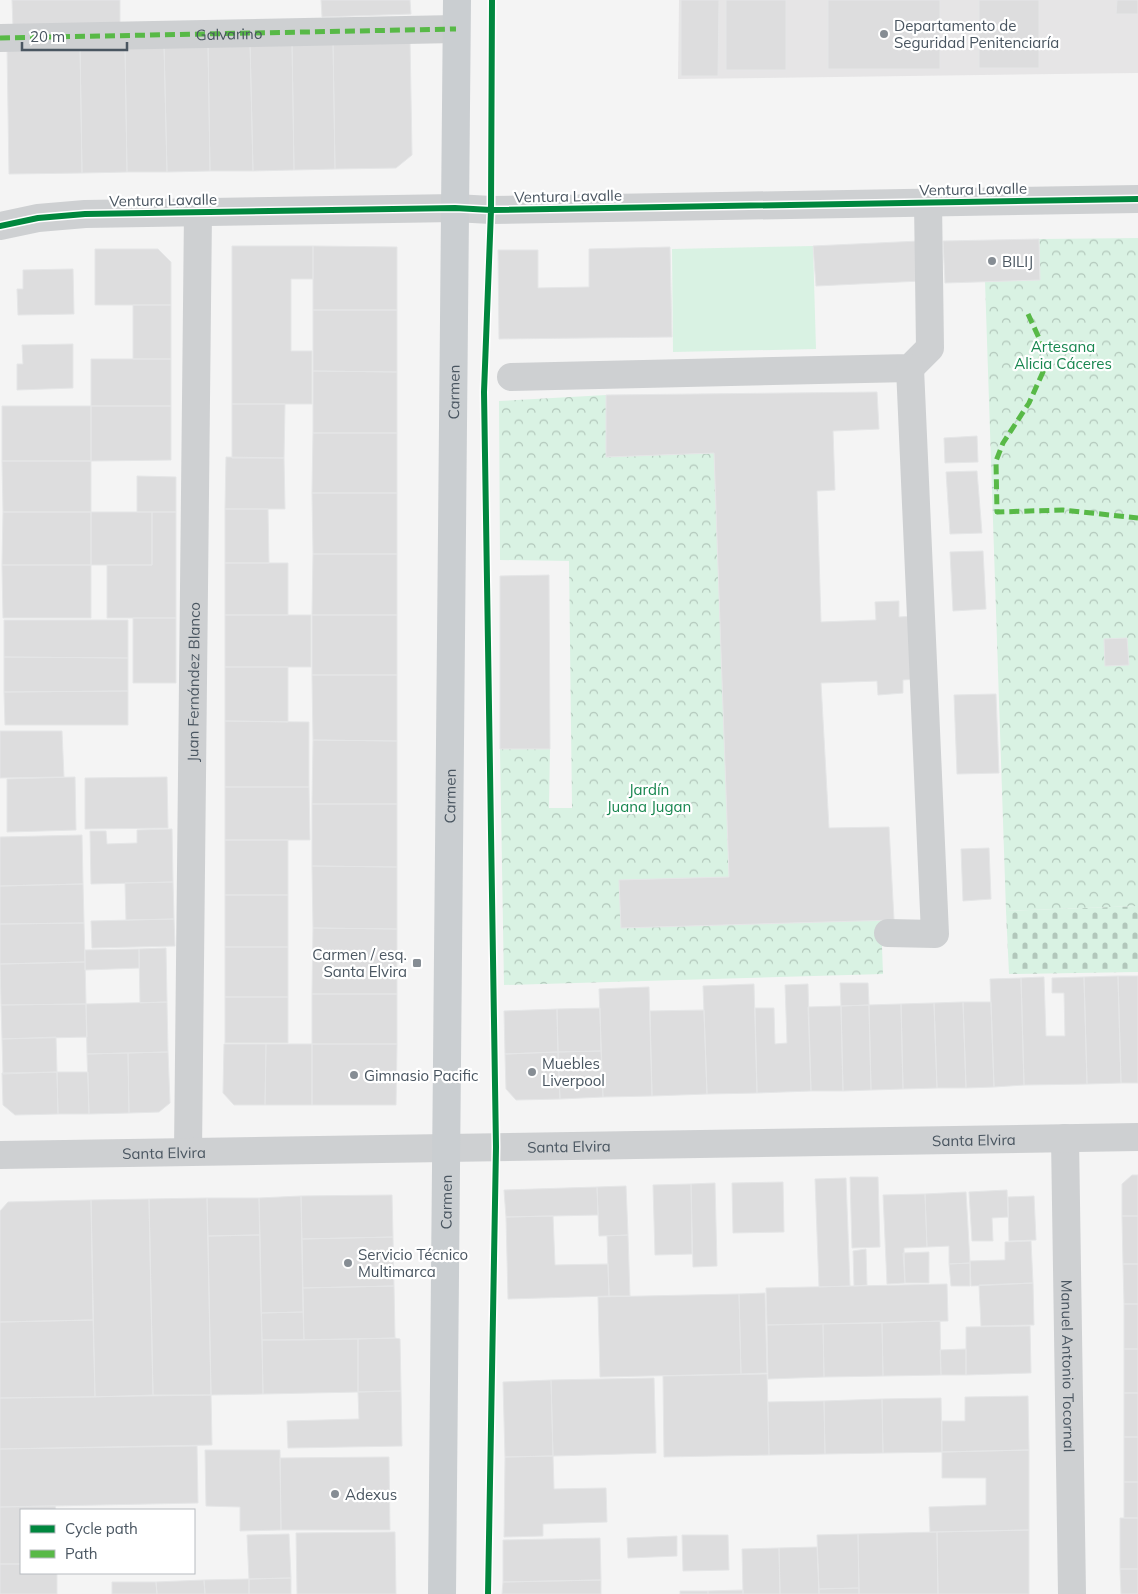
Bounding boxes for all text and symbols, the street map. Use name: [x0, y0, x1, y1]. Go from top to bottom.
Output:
place label: Departamento de Seguridad Penitenciaría: [894, 16, 1059, 52]
scale bar: [22, 20, 128, 52]
street label: Galvarino: [195, 23, 263, 44]
text: 20 m: [30, 27, 65, 46]
marker: Departamento de Seguridad Penitenciaría: [878, 28, 890, 40]
street label: Ventura Lavalle: [919, 179, 1027, 199]
street label: Ventura Lavalle: [514, 186, 622, 206]
street label: Ventura Lavalle: [109, 190, 217, 210]
place label: BILIJ: [1002, 252, 1033, 271]
marker: BILIJ: [986, 255, 998, 267]
park label: Artesana Alicia Cáceres: [1014, 337, 1112, 373]
street label: Carmen: [444, 365, 463, 419]
street label: Juan Fernández Blanco: [183, 602, 203, 762]
street label: Carmen: [440, 769, 459, 823]
park label: Jardín Juana Jugan: [607, 780, 691, 816]
place label: Carmen / esq. Santa Elvira: [312, 945, 407, 981]
marker: Carmen / esq. Santa Elvira: [411, 957, 423, 969]
place label: Muebles Liverpool: [542, 1054, 605, 1090]
place label: Gimnasio Pacific: [364, 1066, 478, 1085]
marker: Muebles Liverpool: [526, 1066, 538, 1078]
marker: Gimnasio Pacific: [348, 1069, 360, 1081]
street label: Santa Elvira: [932, 1129, 1016, 1150]
street label: Santa Elvira: [527, 1136, 611, 1156]
street label: Santa Elvira: [122, 1142, 206, 1163]
street label: Carmen: [436, 1175, 455, 1229]
place label: Servicio Técnico Multimarca: [358, 1245, 468, 1281]
marker: Servicio Técnico Multimarca: [342, 1257, 354, 1269]
street label: Manuel Antonio Tocornal: [1058, 1279, 1079, 1452]
place label: Adexus: [345, 1485, 397, 1504]
marker: Adexus: [329, 1488, 341, 1500]
legend: [20, 1509, 195, 1574]
text: Cycle path: [65, 1519, 138, 1538]
text: Path: [65, 1544, 97, 1563]

